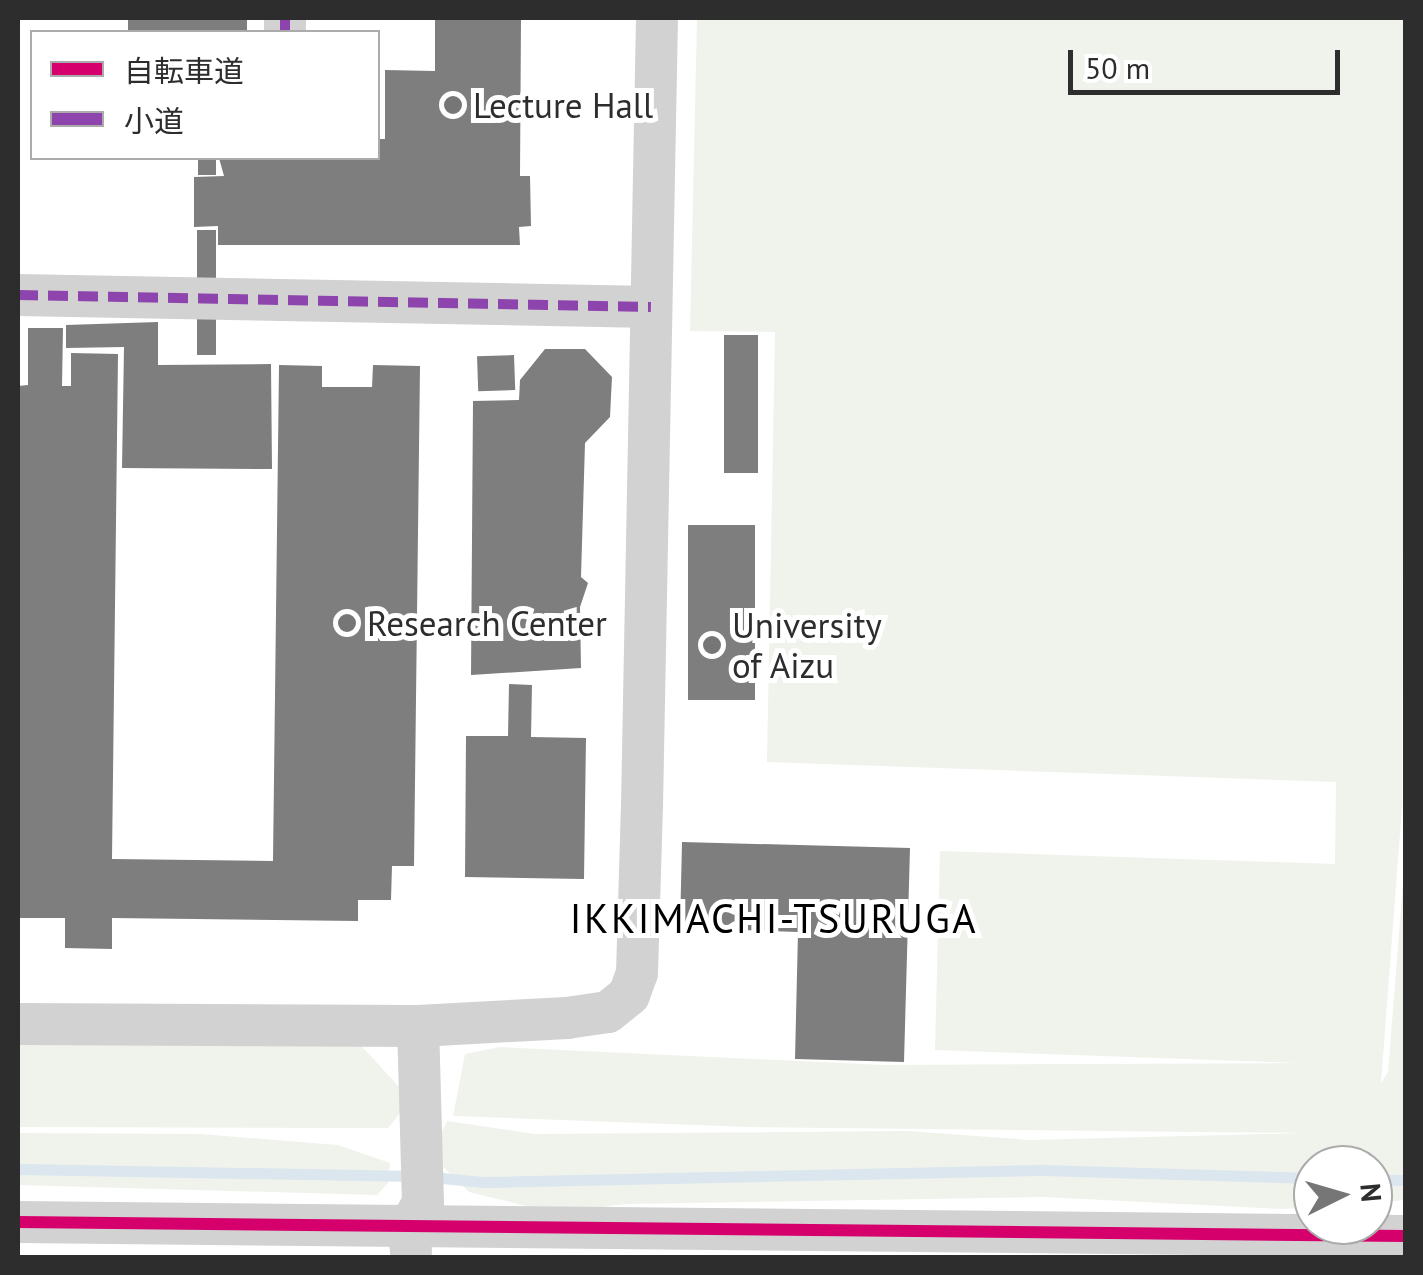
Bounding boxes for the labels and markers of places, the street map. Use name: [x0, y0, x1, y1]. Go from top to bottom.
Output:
place label: Lecture Hall: [473, 84, 653, 126]
marker: Lecture Hall: [442, 94, 464, 116]
place label: Research Center: [367, 602, 607, 644]
place label: University of Aizu: [732, 604, 882, 686]
marker: Research Center: [336, 612, 358, 634]
marker: University of Aizu: [701, 634, 723, 656]

